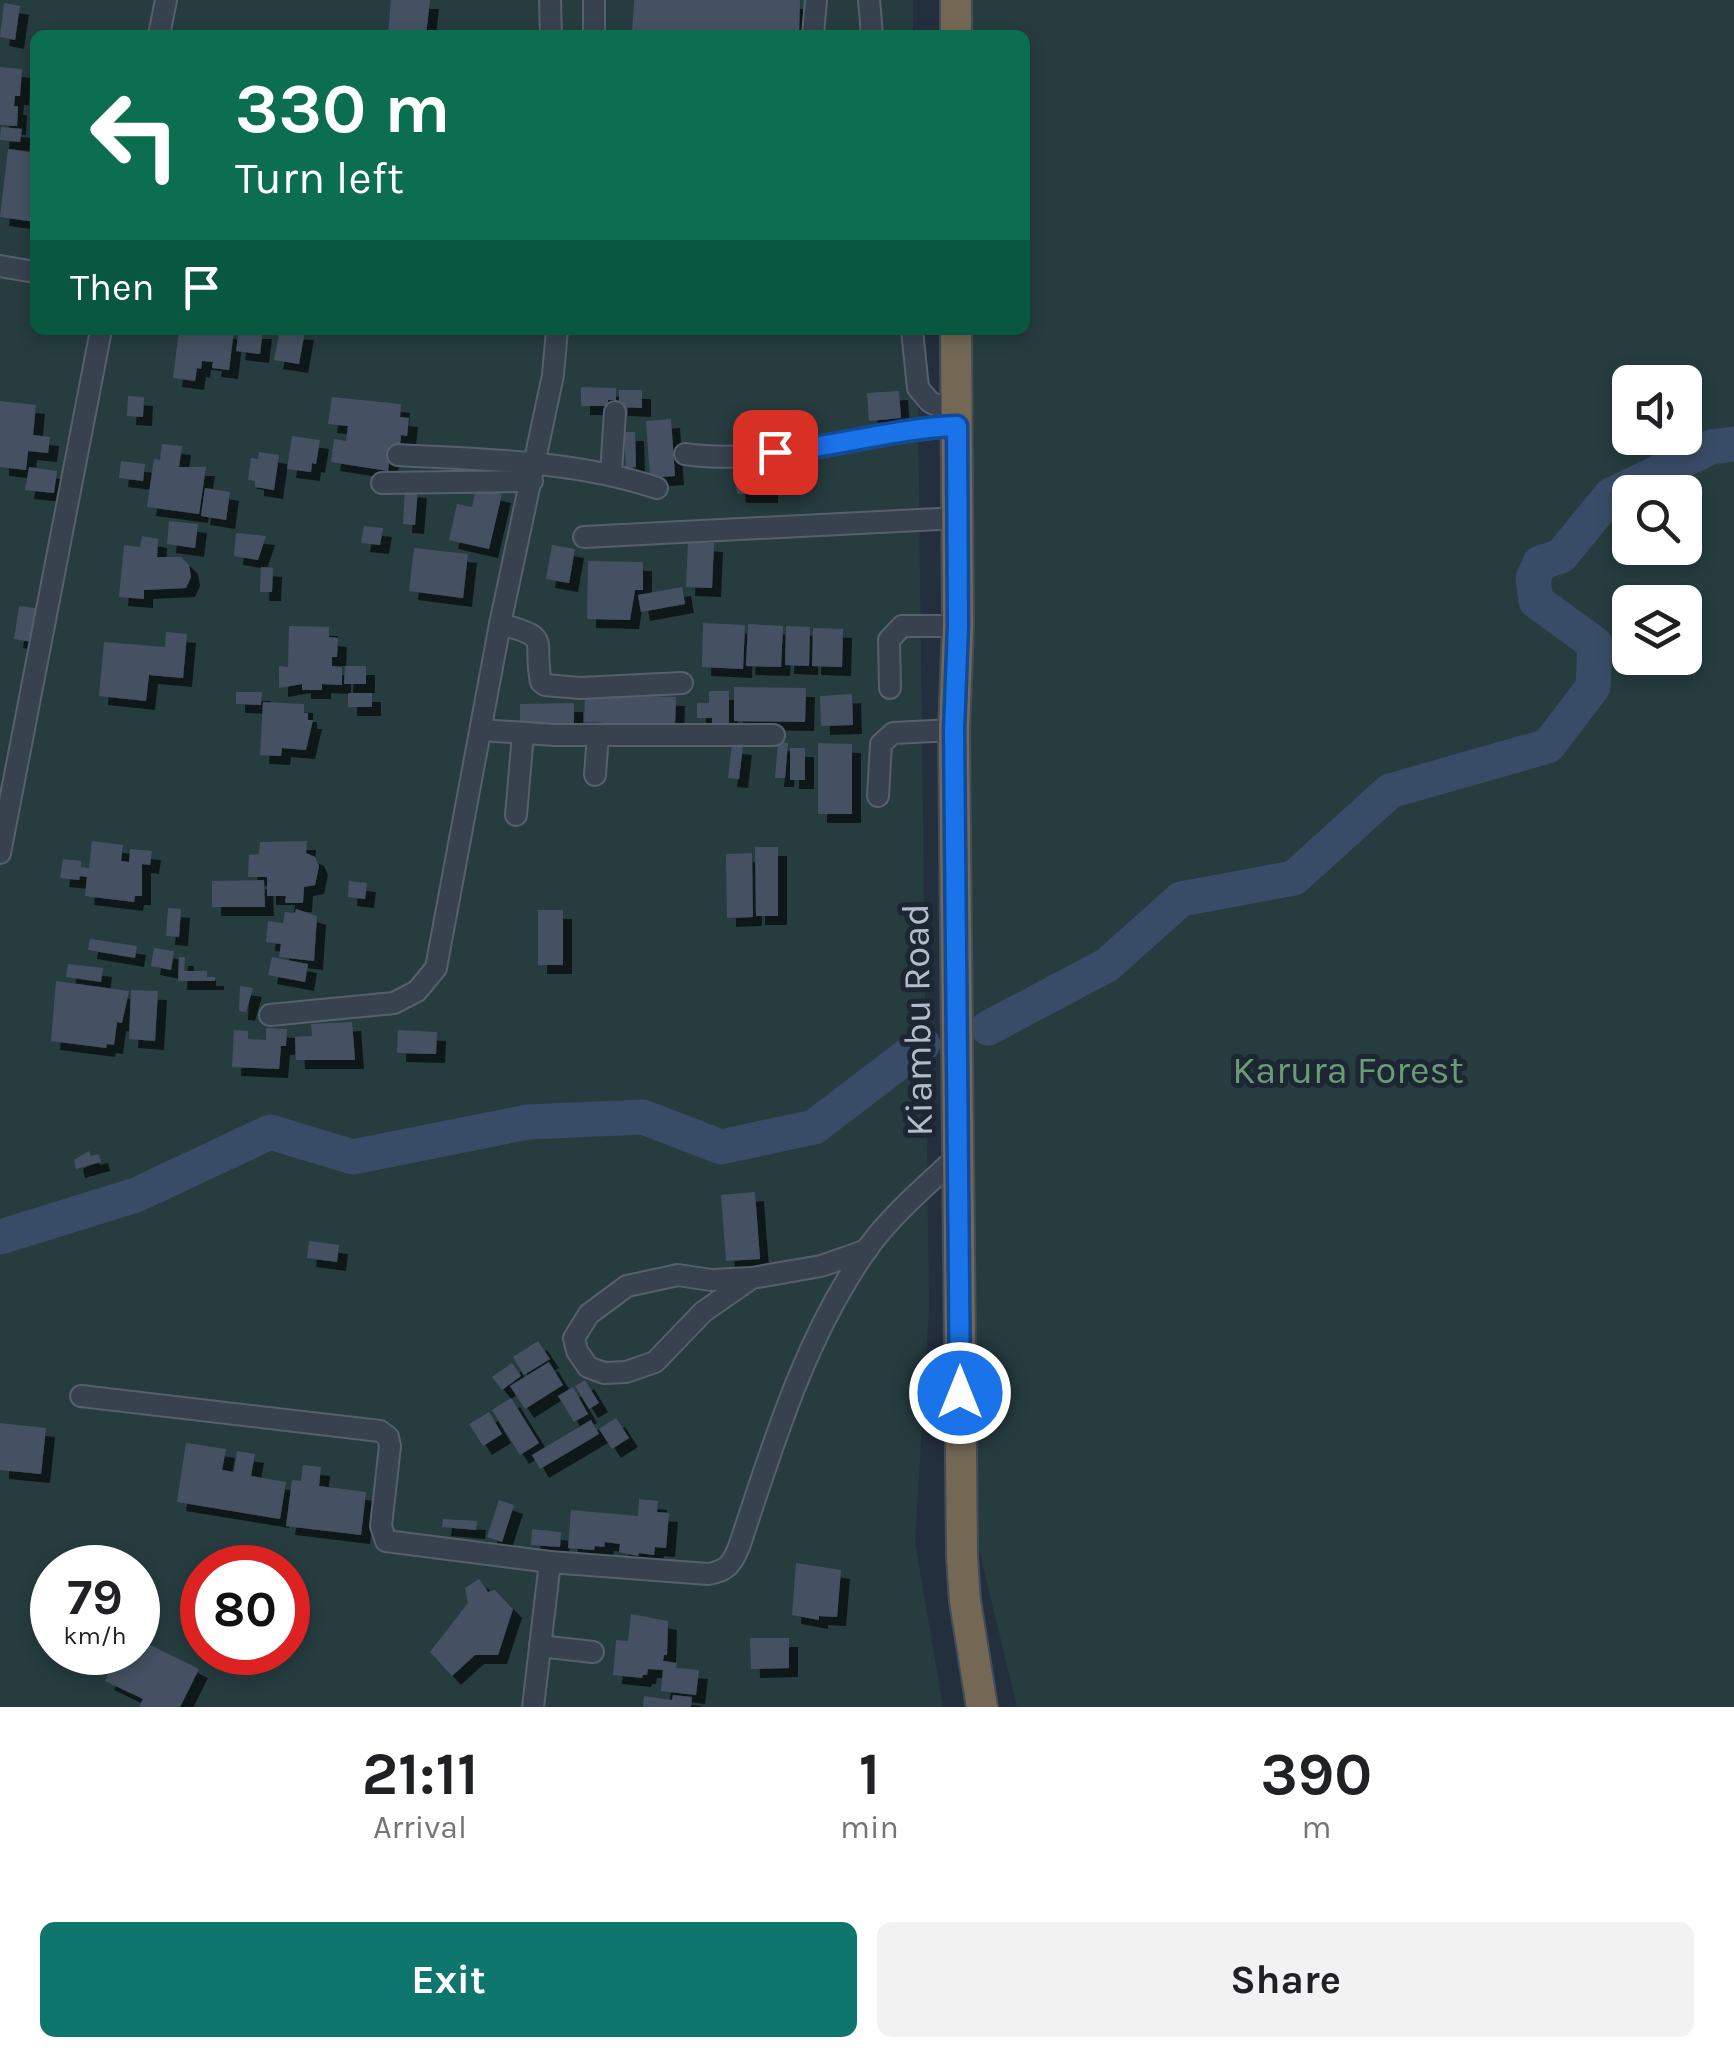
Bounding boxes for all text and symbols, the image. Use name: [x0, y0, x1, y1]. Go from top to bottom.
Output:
text: 330 m: [235, 68, 451, 150]
icon: left: [70, 70, 200, 200]
text: Turn left: [235, 152, 404, 204]
icon: arrive: [174, 260, 229, 315]
text: Then: [70, 265, 154, 310]
map controls: [1612, 365, 1702, 675]
button: sound: [1612, 365, 1702, 455]
pin: [733, 410, 818, 495]
icon: arrive: [748, 425, 803, 480]
button: search: [1612, 475, 1702, 565]
button: layers: [1612, 585, 1702, 675]
street label: Kiambu Road: [893, 903, 942, 1137]
park label: Karura Forest: [1232, 1048, 1464, 1093]
position arrow: [908, 1341, 1012, 1445]
speed limit sign: 80: [180, 1545, 310, 1675]
text: 79: [67, 1568, 123, 1627]
text: km/h: [63, 1621, 127, 1650]
text: 21:11: [362, 1739, 478, 1809]
text: 1: [859, 1739, 880, 1809]
text: 390: [1260, 1739, 1372, 1809]
text: Arrival: [373, 1809, 467, 1846]
text: min: [840, 1809, 899, 1846]
text: m: [1301, 1809, 1331, 1846]
button: Exit: [40, 1922, 857, 2037]
button: Share: [877, 1922, 1694, 2037]

